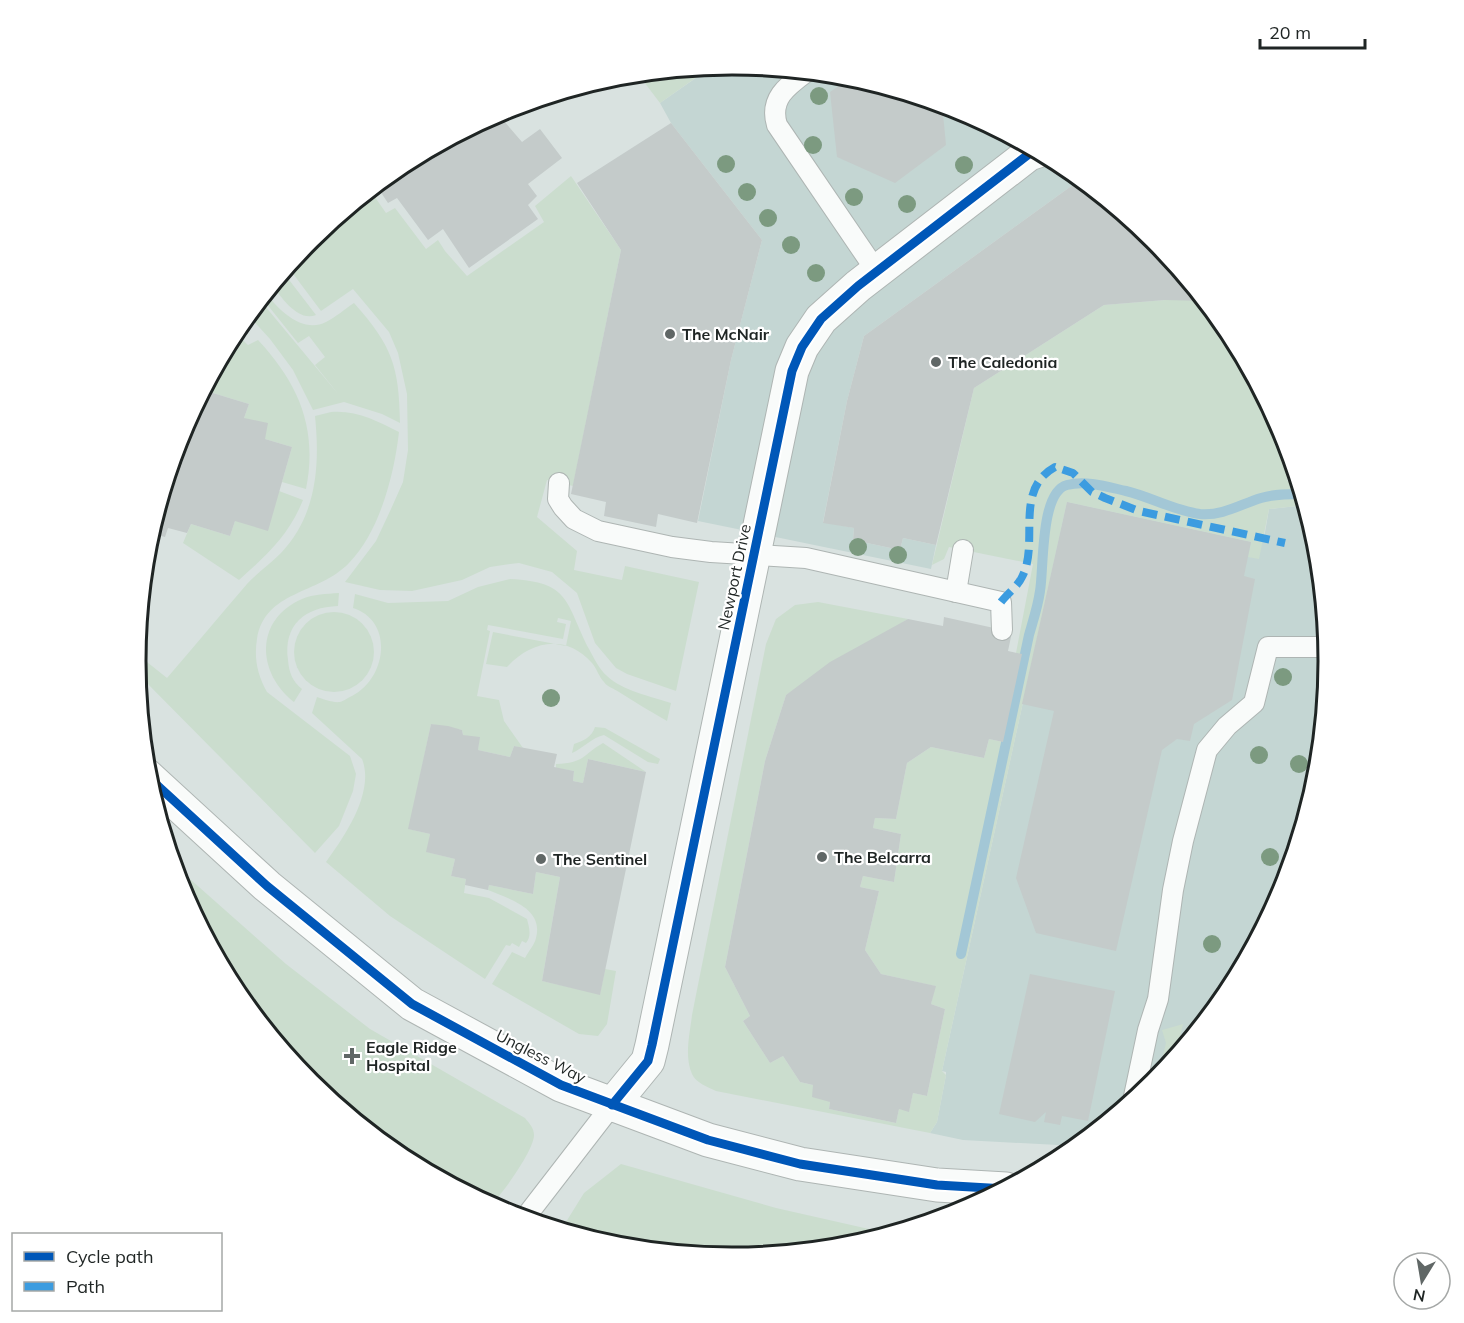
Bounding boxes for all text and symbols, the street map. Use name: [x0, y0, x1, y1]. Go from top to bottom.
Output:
scale bar: [1260, 12, 1365, 50]
text: 20 m: [1269, 21, 1311, 44]
place label: The McNair: [682, 324, 770, 344]
marker: The McNair: [663, 327, 677, 341]
place label: The Caledonia: [948, 352, 1057, 372]
marker: The Caledonia: [929, 355, 943, 369]
street label: Newport Drive: [713, 522, 755, 632]
place label: The Belcarra: [834, 847, 931, 867]
place label: The Sentinel: [553, 849, 647, 869]
marker: The Belcarra: [815, 850, 829, 864]
marker: The Sentinel: [534, 852, 548, 866]
street label: Ungless Way: [493, 1025, 590, 1087]
place label: Eagle Ridge Hospital: [366, 1037, 457, 1075]
marker: Eagle Ridge Hospital: [343, 1047, 361, 1065]
legend: [12, 1233, 222, 1311]
text: Cycle path: [66, 1245, 153, 1268]
north arrow: [1392, 1251, 1452, 1311]
text: Path: [66, 1275, 105, 1298]
text: N: [1411, 1285, 1427, 1307]

